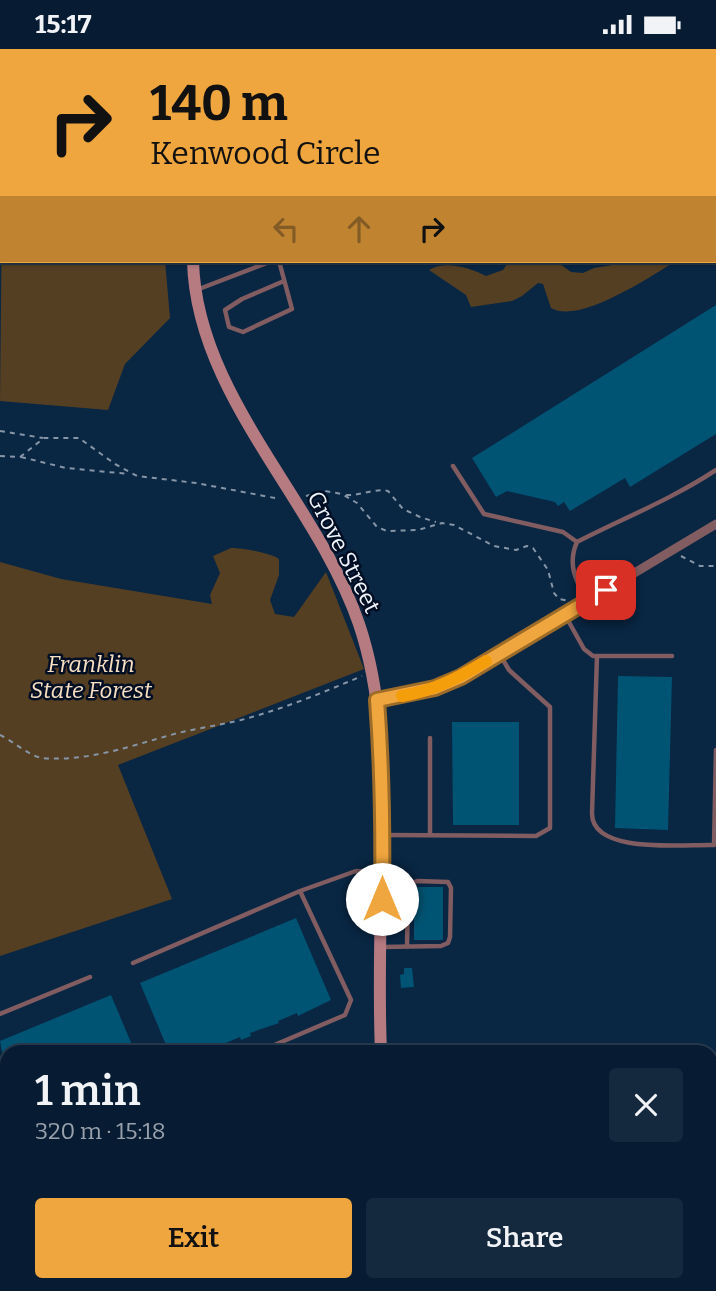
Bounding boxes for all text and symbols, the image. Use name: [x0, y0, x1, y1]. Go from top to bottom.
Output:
text: 15:17: [35, 9, 91, 40]
text: 140 m: [150, 74, 288, 133]
icon: right: [35, 77, 126, 168]
text: Kenwood Circle: [150, 134, 381, 172]
icon: left: [267, 210, 305, 248]
icon: ahead: [340, 210, 378, 248]
icon: right: [413, 210, 451, 248]
street label: Grove Street: [301, 486, 387, 618]
pin: [576, 560, 636, 620]
icon: arrive: [587, 571, 625, 609]
park label: Franklin State Forest: [30, 650, 153, 704]
position arrow: [345, 862, 419, 936]
text: 1 min: [35, 1066, 141, 1116]
button: close: [609, 1068, 683, 1142]
text: 320 m · 15:18: [35, 1117, 166, 1145]
button: Exit: [35, 1198, 352, 1278]
button: Share: [366, 1198, 683, 1278]

